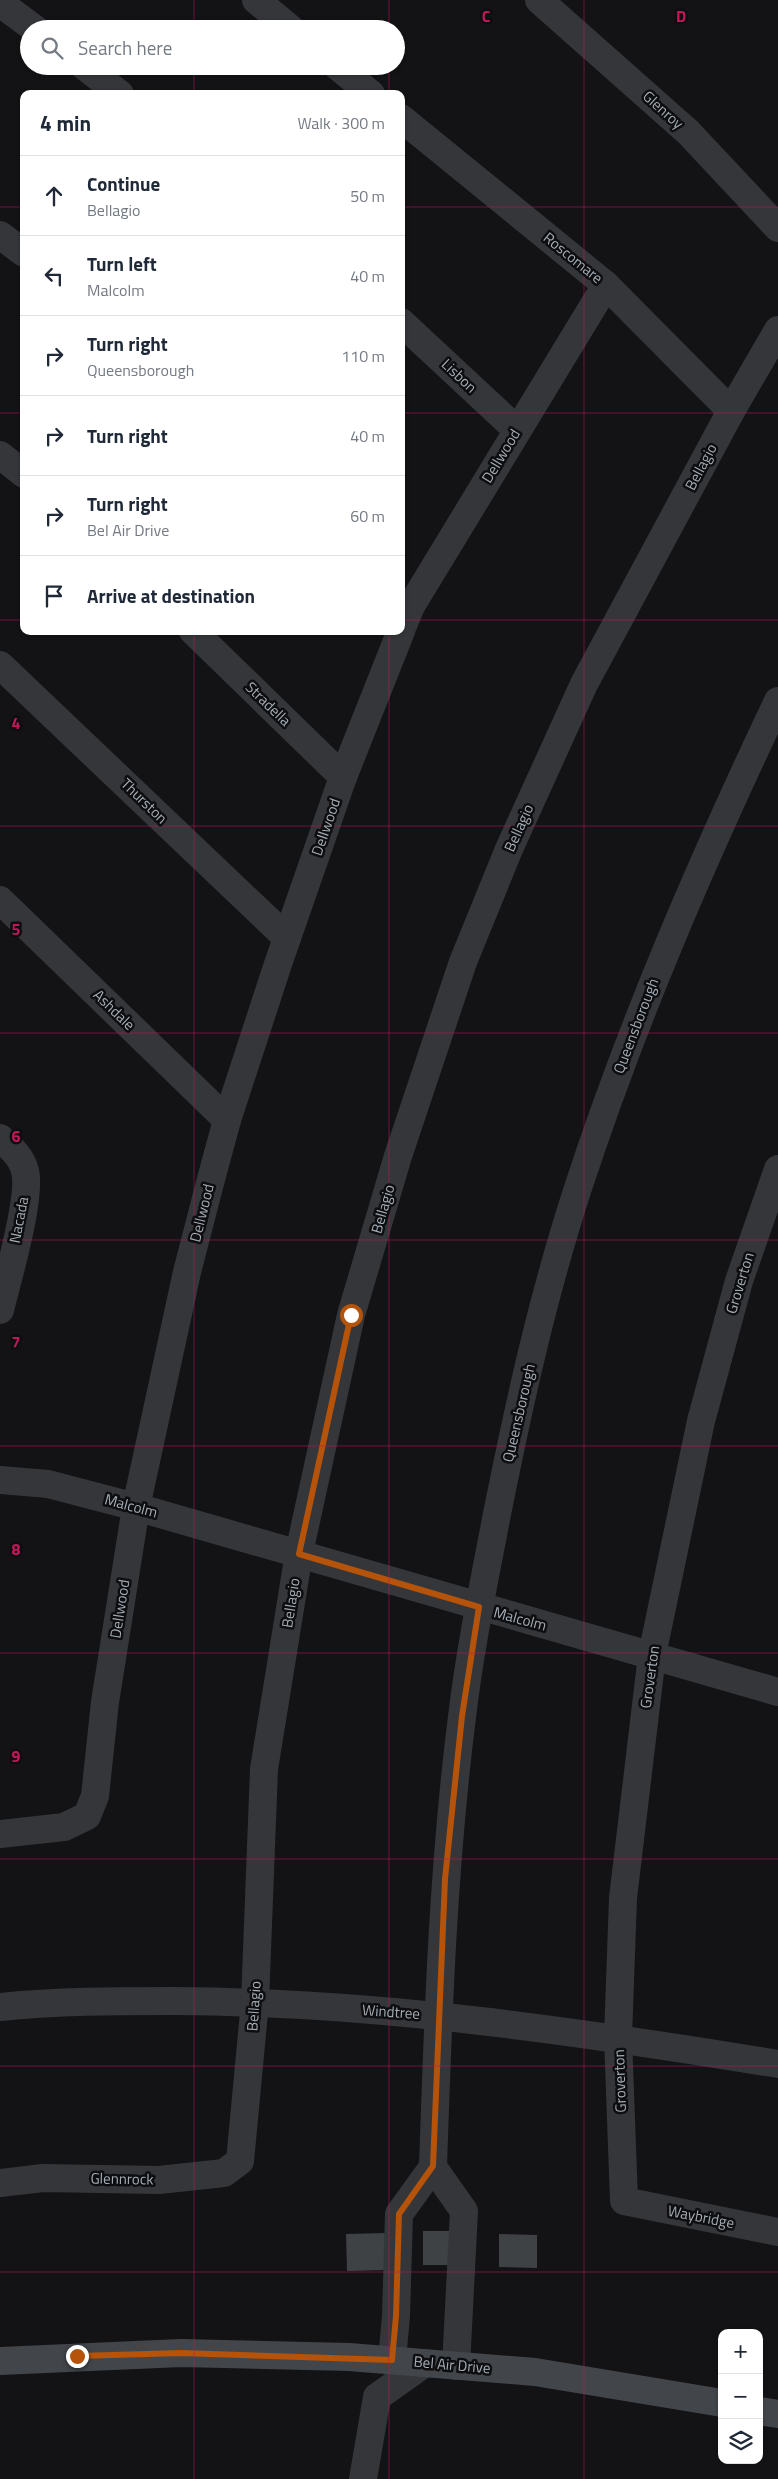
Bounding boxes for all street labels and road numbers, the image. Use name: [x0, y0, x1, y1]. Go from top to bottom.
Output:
street label: Glenroy: [638, 85, 689, 134]
street label: Roscomare: [538, 226, 608, 289]
street label: Lisbon: [436, 353, 482, 398]
street label: Dellwood: [475, 424, 526, 487]
street label: Bellagio: [679, 439, 723, 494]
street label: Stradella: [240, 676, 297, 732]
street label: Thurston: [116, 772, 173, 829]
street label: Dellwood: [305, 795, 346, 859]
street label: Bellagio: [498, 800, 539, 855]
street label: Queensborough: [607, 975, 664, 1077]
street label: Ashdale: [88, 984, 140, 1035]
street label: Dellwood: [183, 1181, 220, 1244]
street label: Bellagio: [365, 1182, 401, 1236]
street label: Nacada: [3, 1194, 34, 1245]
street label: Groverton: [719, 1249, 760, 1316]
street label: Queensborough: [496, 1361, 541, 1464]
street label: Malcolm: [102, 1487, 160, 1524]
street label: Bellagio: [275, 1576, 306, 1630]
street label: Dellwood: [104, 1578, 136, 1640]
street label: Malcolm: [491, 1600, 549, 1637]
street label: Groverton: [634, 1644, 665, 1710]
street label: Bellagio: [240, 1980, 267, 2032]
street label: Windtree: [361, 1998, 421, 2025]
street label: Groverton: [607, 2049, 632, 2113]
street label: Glennrock: [90, 2166, 154, 2191]
street label: Waybridge: [666, 2199, 736, 2234]
street label: Bel Air Drive: [413, 2350, 491, 2379]

